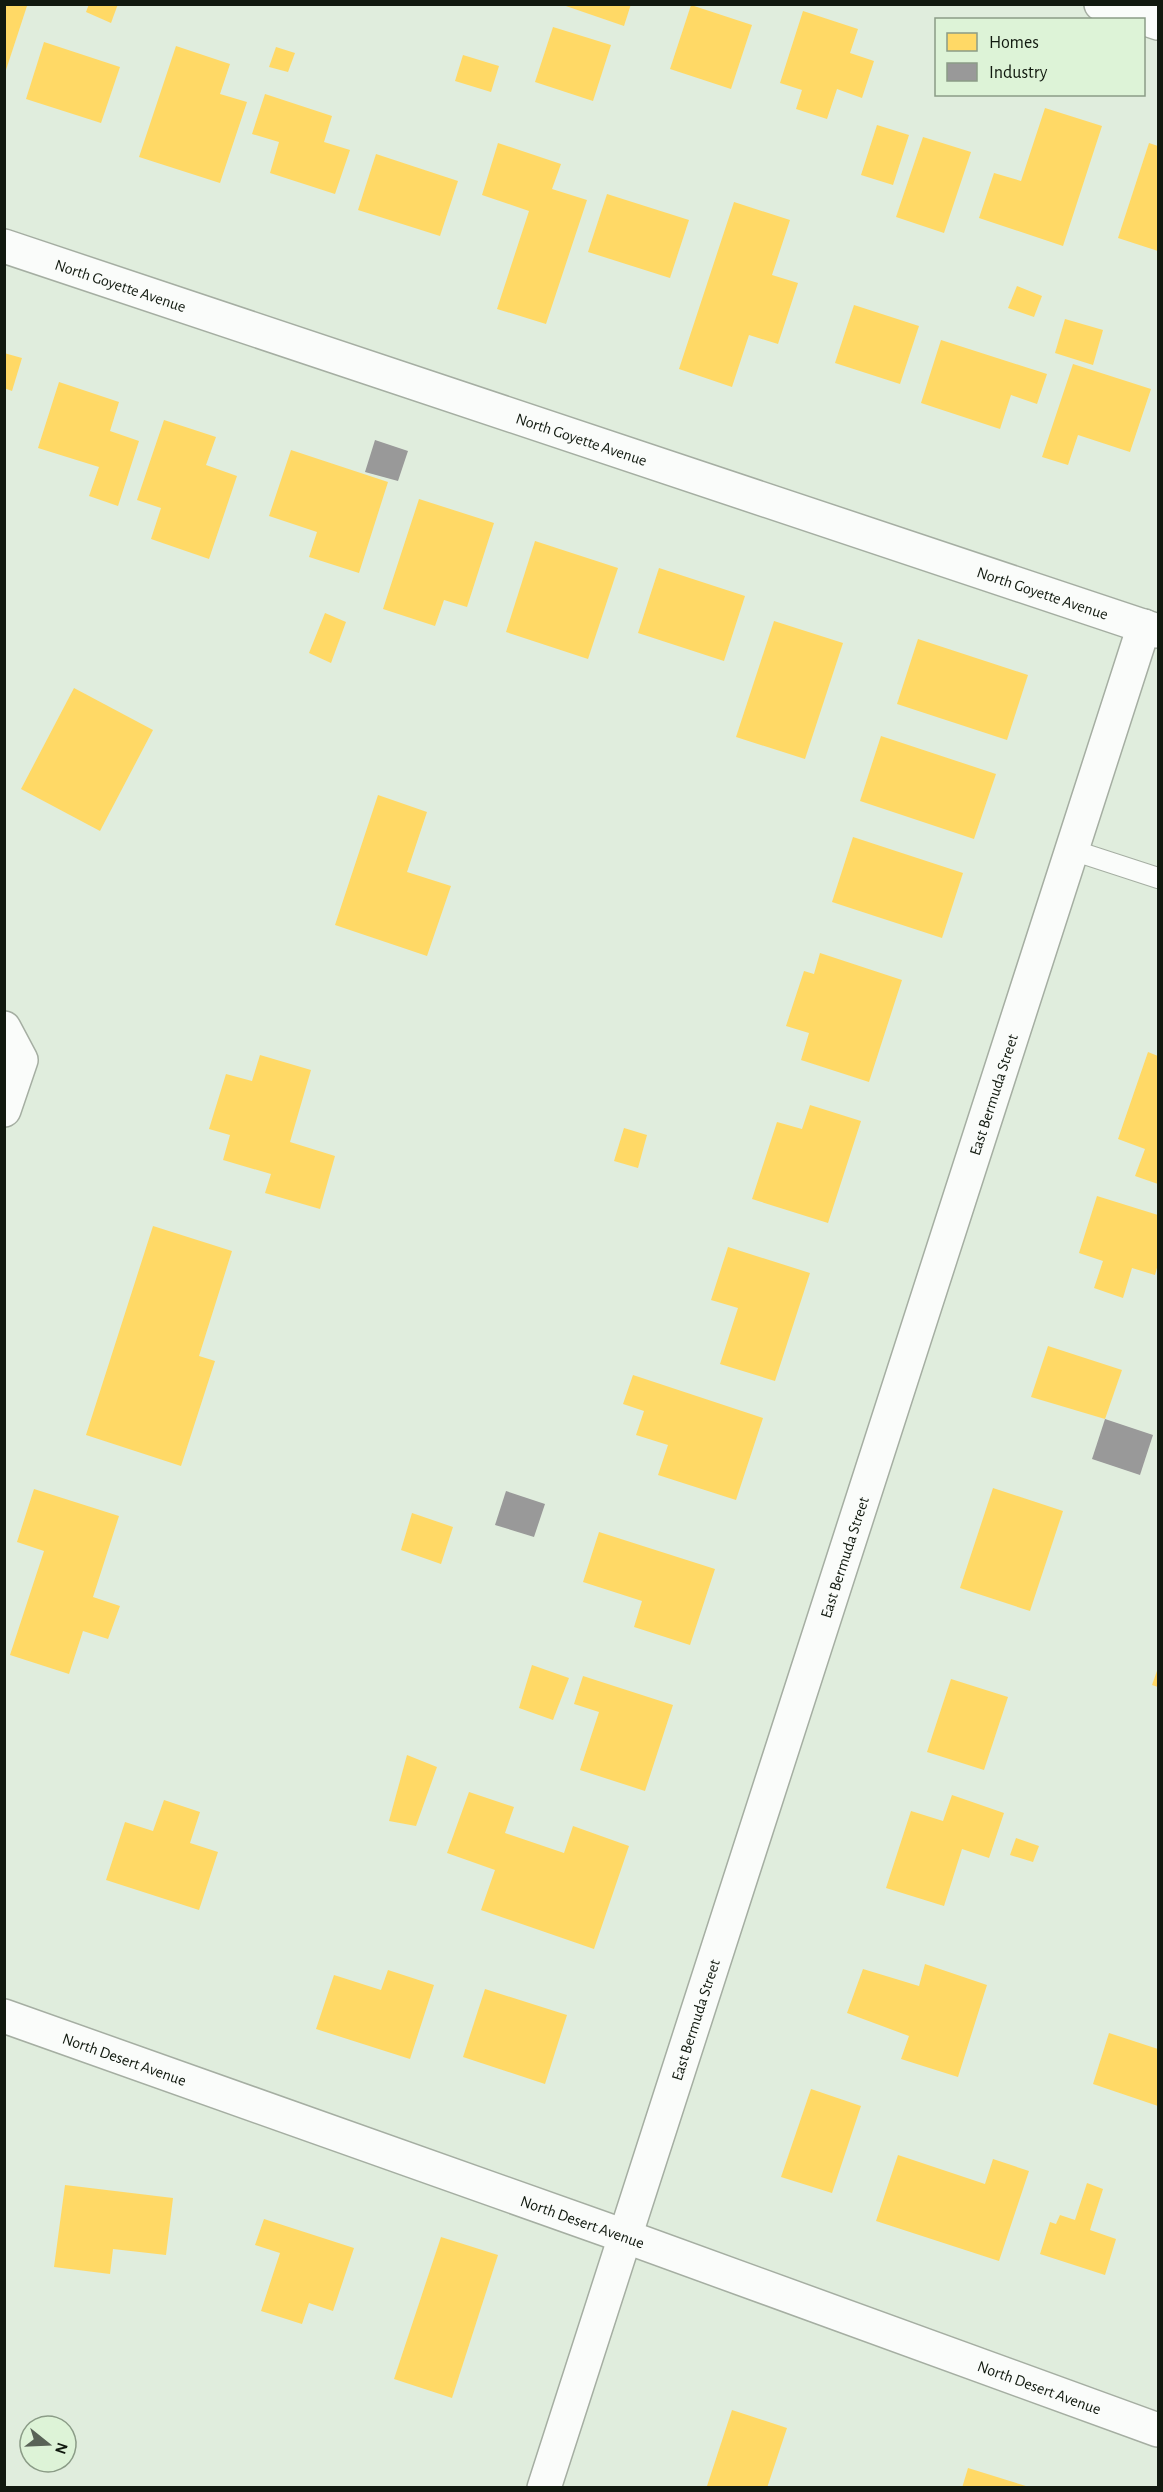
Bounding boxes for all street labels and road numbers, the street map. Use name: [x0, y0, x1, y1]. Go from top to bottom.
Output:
street label: North Goyette Avenue: [53, 257, 188, 315]
street label: North Goyette Avenue: [514, 410, 649, 469]
street label: North Goyette Avenue: [975, 564, 1110, 623]
street label: East Bermuda Street: [967, 1032, 1021, 1158]
street label: East Bermuda Street: [818, 1495, 872, 1620]
street label: East Bermuda Street: [669, 1957, 723, 2083]
street label: North Desert Avenue: [60, 2030, 188, 2089]
street label: North Desert Avenue: [518, 2193, 646, 2252]
street label: North Desert Avenue: [975, 2358, 1103, 2418]

